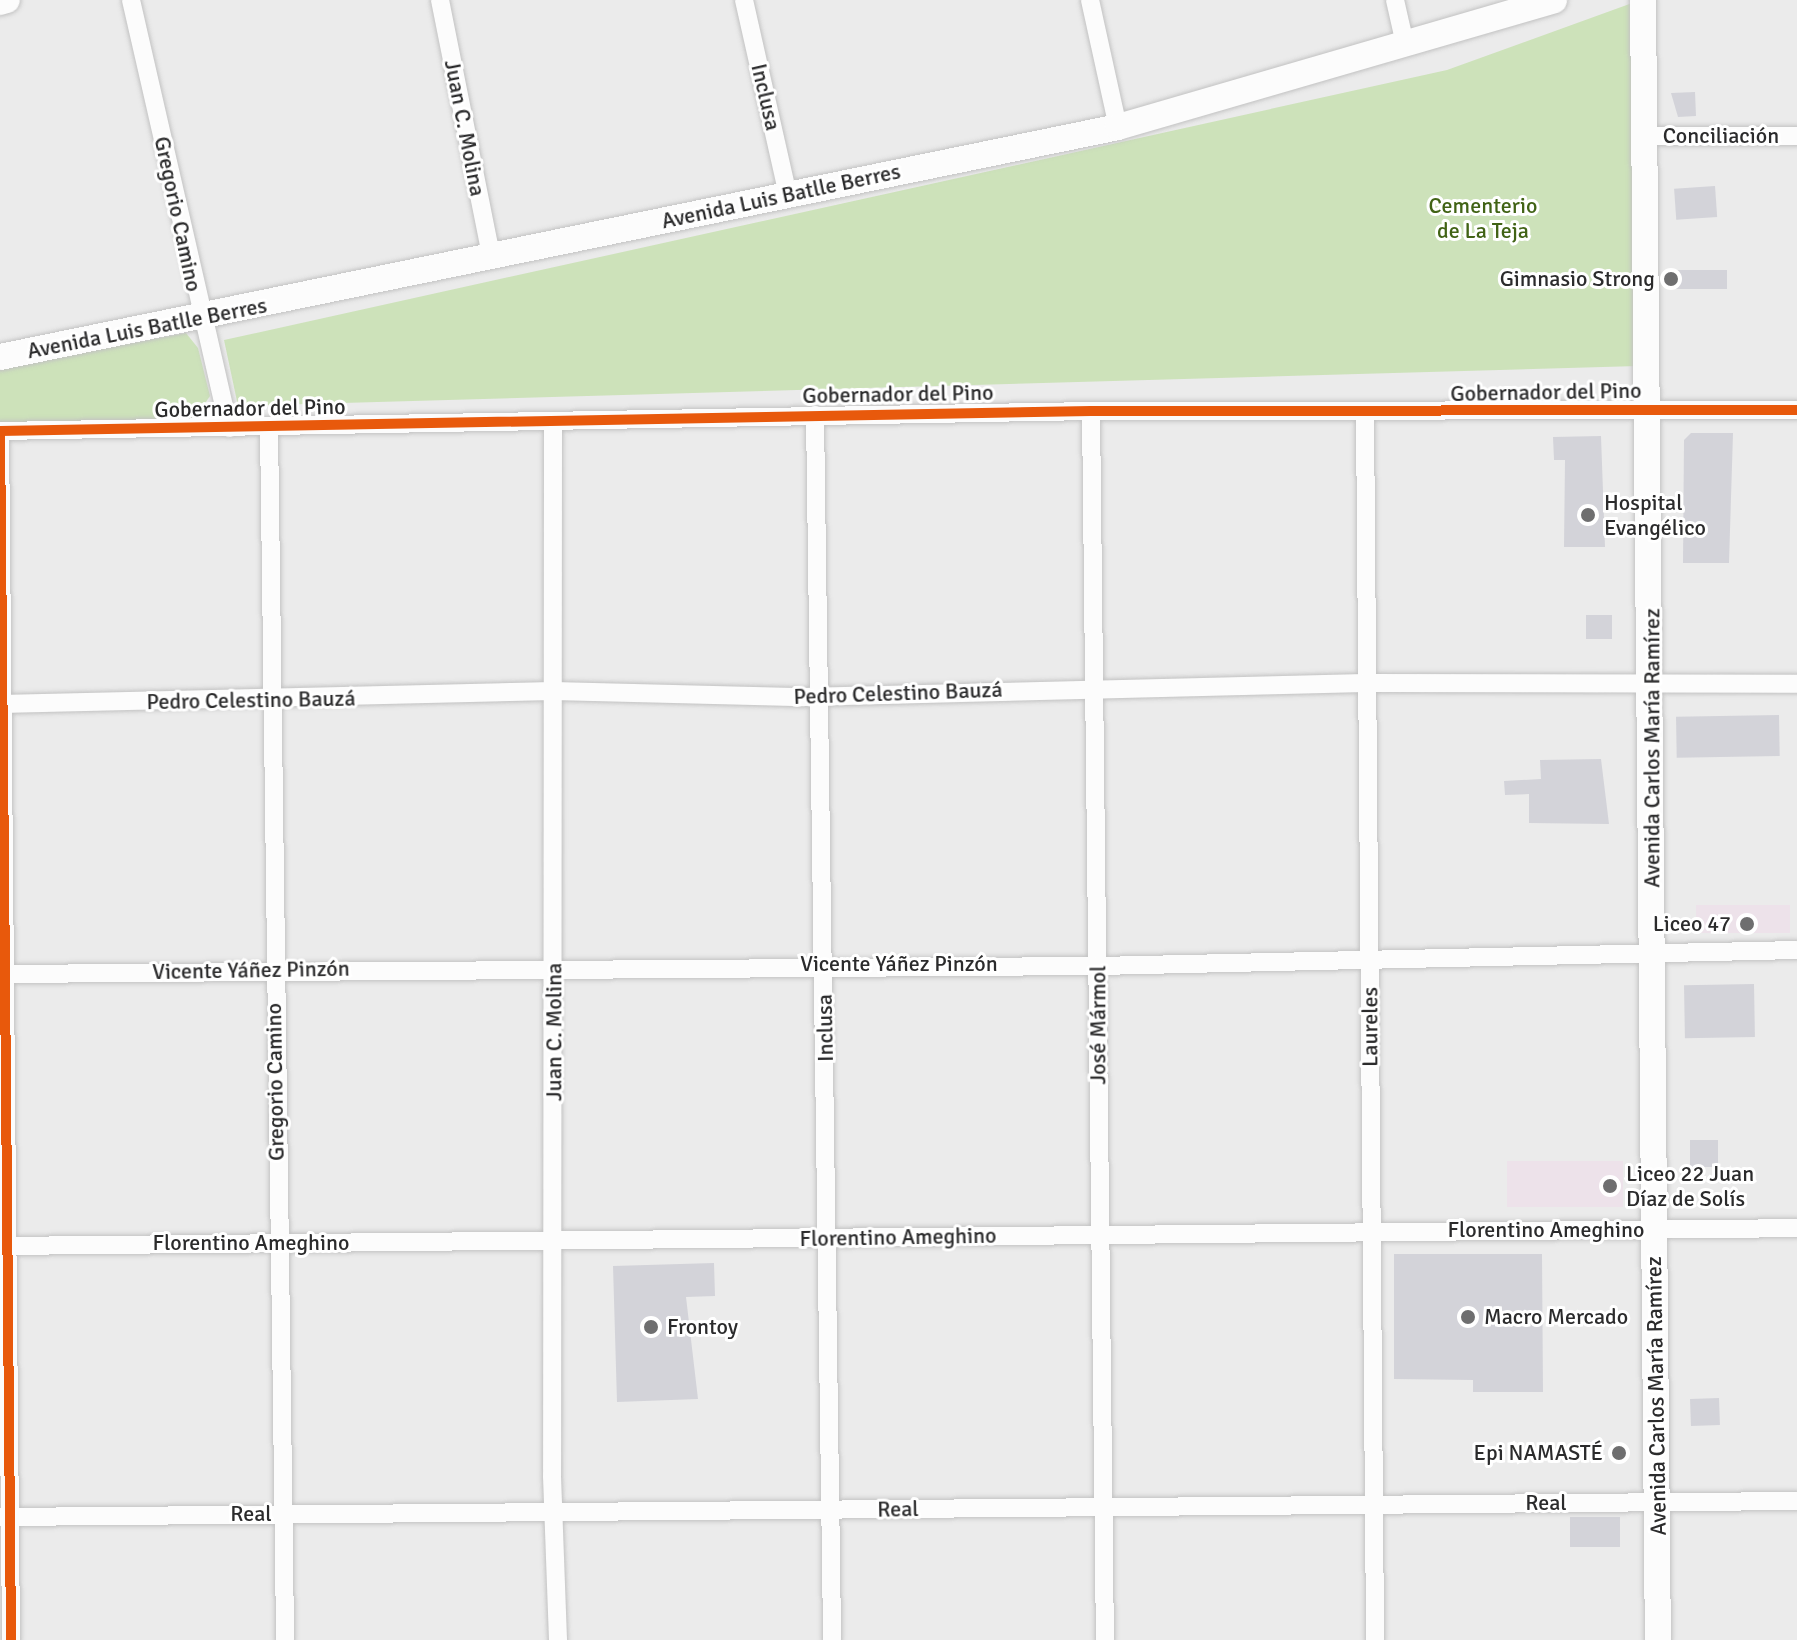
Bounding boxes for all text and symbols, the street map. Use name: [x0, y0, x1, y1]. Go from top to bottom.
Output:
street label: Juan C. Molina: [439, 58, 491, 198]
street label: Inclusa: [746, 61, 786, 133]
street label: Conciliación: [1663, 123, 1779, 149]
street label: Gregorio Camino: [149, 134, 207, 294]
street label: Avenida Luis Batlle Berres: [659, 158, 903, 234]
park label: Cementerio de La Teja: [1428, 192, 1538, 244]
place label: Gimnasio Strong: [1500, 266, 1655, 292]
marker: Gimnasio Strong: [1662, 270, 1680, 288]
street label: Avenida Luis Batlle Berres: [25, 292, 269, 364]
street label: Gobernador del Pino: [1450, 377, 1642, 407]
street label: Gobernador del Pino: [802, 379, 994, 409]
street label: Gobernador del Pino: [154, 393, 346, 423]
place label: Hospital Evangélico: [1604, 489, 1706, 540]
marker: Hospital Evangélico: [1579, 506, 1597, 524]
street label: Avenida Carlos María Ramírez: [1639, 608, 1665, 888]
street label: Pedro Celestino Bauzá: [793, 676, 1003, 710]
street label: Pedro Celestino Bauzá: [146, 685, 356, 715]
place label: Liceo 47: [1653, 911, 1731, 937]
marker: Liceo 47: [1738, 915, 1756, 933]
street label: Vicente Yáñez Pinzón: [800, 951, 998, 977]
street label: Vicente Yáñez Pinzón: [152, 955, 350, 985]
street label: Juan C. Molina: [541, 963, 567, 1101]
street label: José Mármol: [1085, 965, 1111, 1085]
street label: Laureles: [1357, 987, 1383, 1067]
street label: Inclusa: [811, 994, 839, 1062]
street label: Gregorio Camino: [260, 1003, 290, 1161]
place label: Liceo 22 Juan Díaz de Solís: [1626, 1160, 1754, 1212]
marker: Liceo 22 Juan Díaz de Solís: [1601, 1177, 1619, 1195]
street label: Florentino Ameghino: [1448, 1217, 1644, 1243]
street label: Florentino Ameghino: [799, 1222, 997, 1252]
street label: Florentino Ameghino: [153, 1230, 349, 1256]
street label: Avenida Carlos María Ramírez: [1640, 1256, 1672, 1536]
place label: Macro Mercado: [1484, 1304, 1628, 1330]
marker: Macro Mercado: [1459, 1308, 1477, 1326]
place label: Frontoy: [667, 1314, 738, 1340]
marker: Frontoy: [642, 1318, 660, 1336]
place label: Epi NAMASTÉ: [1474, 1440, 1603, 1466]
marker: Epi NAMASTÉ: [1610, 1444, 1628, 1462]
street label: Real: [1525, 1490, 1567, 1516]
street label: Real: [877, 1495, 919, 1523]
street label: Real: [230, 1501, 272, 1527]

